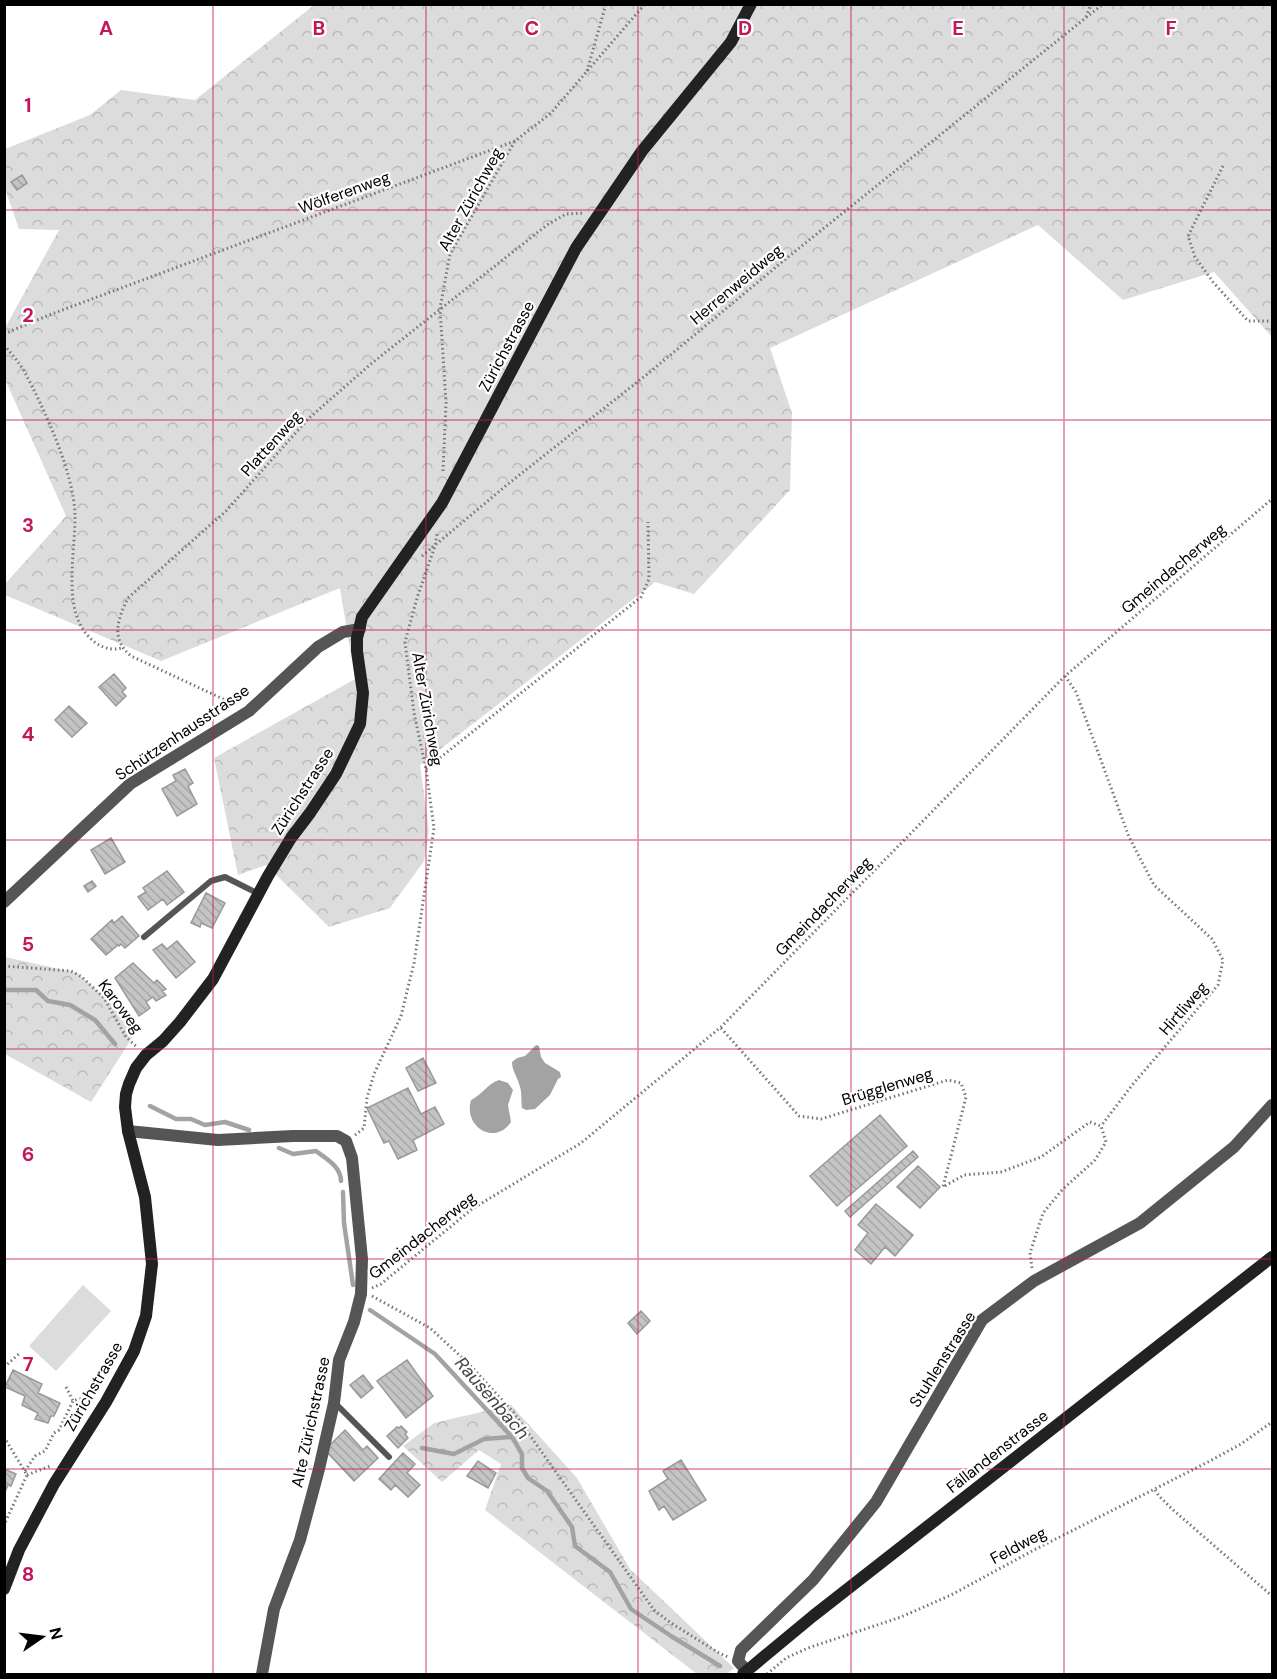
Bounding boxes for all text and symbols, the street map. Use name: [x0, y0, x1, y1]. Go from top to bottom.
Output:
text: A: [99, 15, 113, 41]
text: B: [313, 15, 325, 41]
text: C: [525, 15, 539, 41]
text: D: [738, 15, 752, 41]
text: E: [952, 15, 964, 41]
text: F: [1165, 15, 1177, 41]
text: 1: [24, 92, 32, 118]
street label: Alter Zürichweg: [433, 144, 508, 255]
street label: Wölferenweg: [296, 166, 393, 219]
street label: Herrenweidweg: [686, 239, 787, 329]
street label: Zürichstrasse: [474, 297, 539, 395]
text: 2: [22, 302, 34, 328]
street label: Plattenweg: [236, 406, 307, 481]
text: 3: [22, 512, 34, 538]
street label: Gmeindacherweg: [1117, 518, 1230, 618]
street label: Alter Zürichweg: [407, 650, 448, 768]
street label: Schützenhausstrasse: [111, 680, 253, 785]
text: 4: [22, 721, 35, 747]
street label: Zürichstrasse: [266, 744, 338, 839]
street label: Gmeindacherweg: [770, 852, 876, 961]
text: 5: [22, 931, 34, 957]
street label: Karoweg: [93, 975, 148, 1038]
street label: Hirtliweg: [1154, 977, 1212, 1039]
street label: Brügglenweg: [839, 1063, 935, 1110]
text: 6: [22, 1141, 34, 1167]
street label: Gmeindacherweg: [364, 1187, 480, 1284]
street label: Stuhlenstrasse: [905, 1307, 980, 1411]
street label: Zürichstrasse: [59, 1338, 127, 1435]
text: 7: [23, 1351, 34, 1377]
water label: Rausenbach: [449, 1352, 535, 1444]
street label: Alte Zürichstrasse: [286, 1355, 335, 1489]
street label: Fällandenstrasse: [942, 1405, 1053, 1498]
street label: Feldweg: [986, 1522, 1050, 1569]
text: 8: [22, 1561, 34, 1587]
north arrow: [12, 1607, 72, 1667]
text: N: [44, 1625, 68, 1642]

